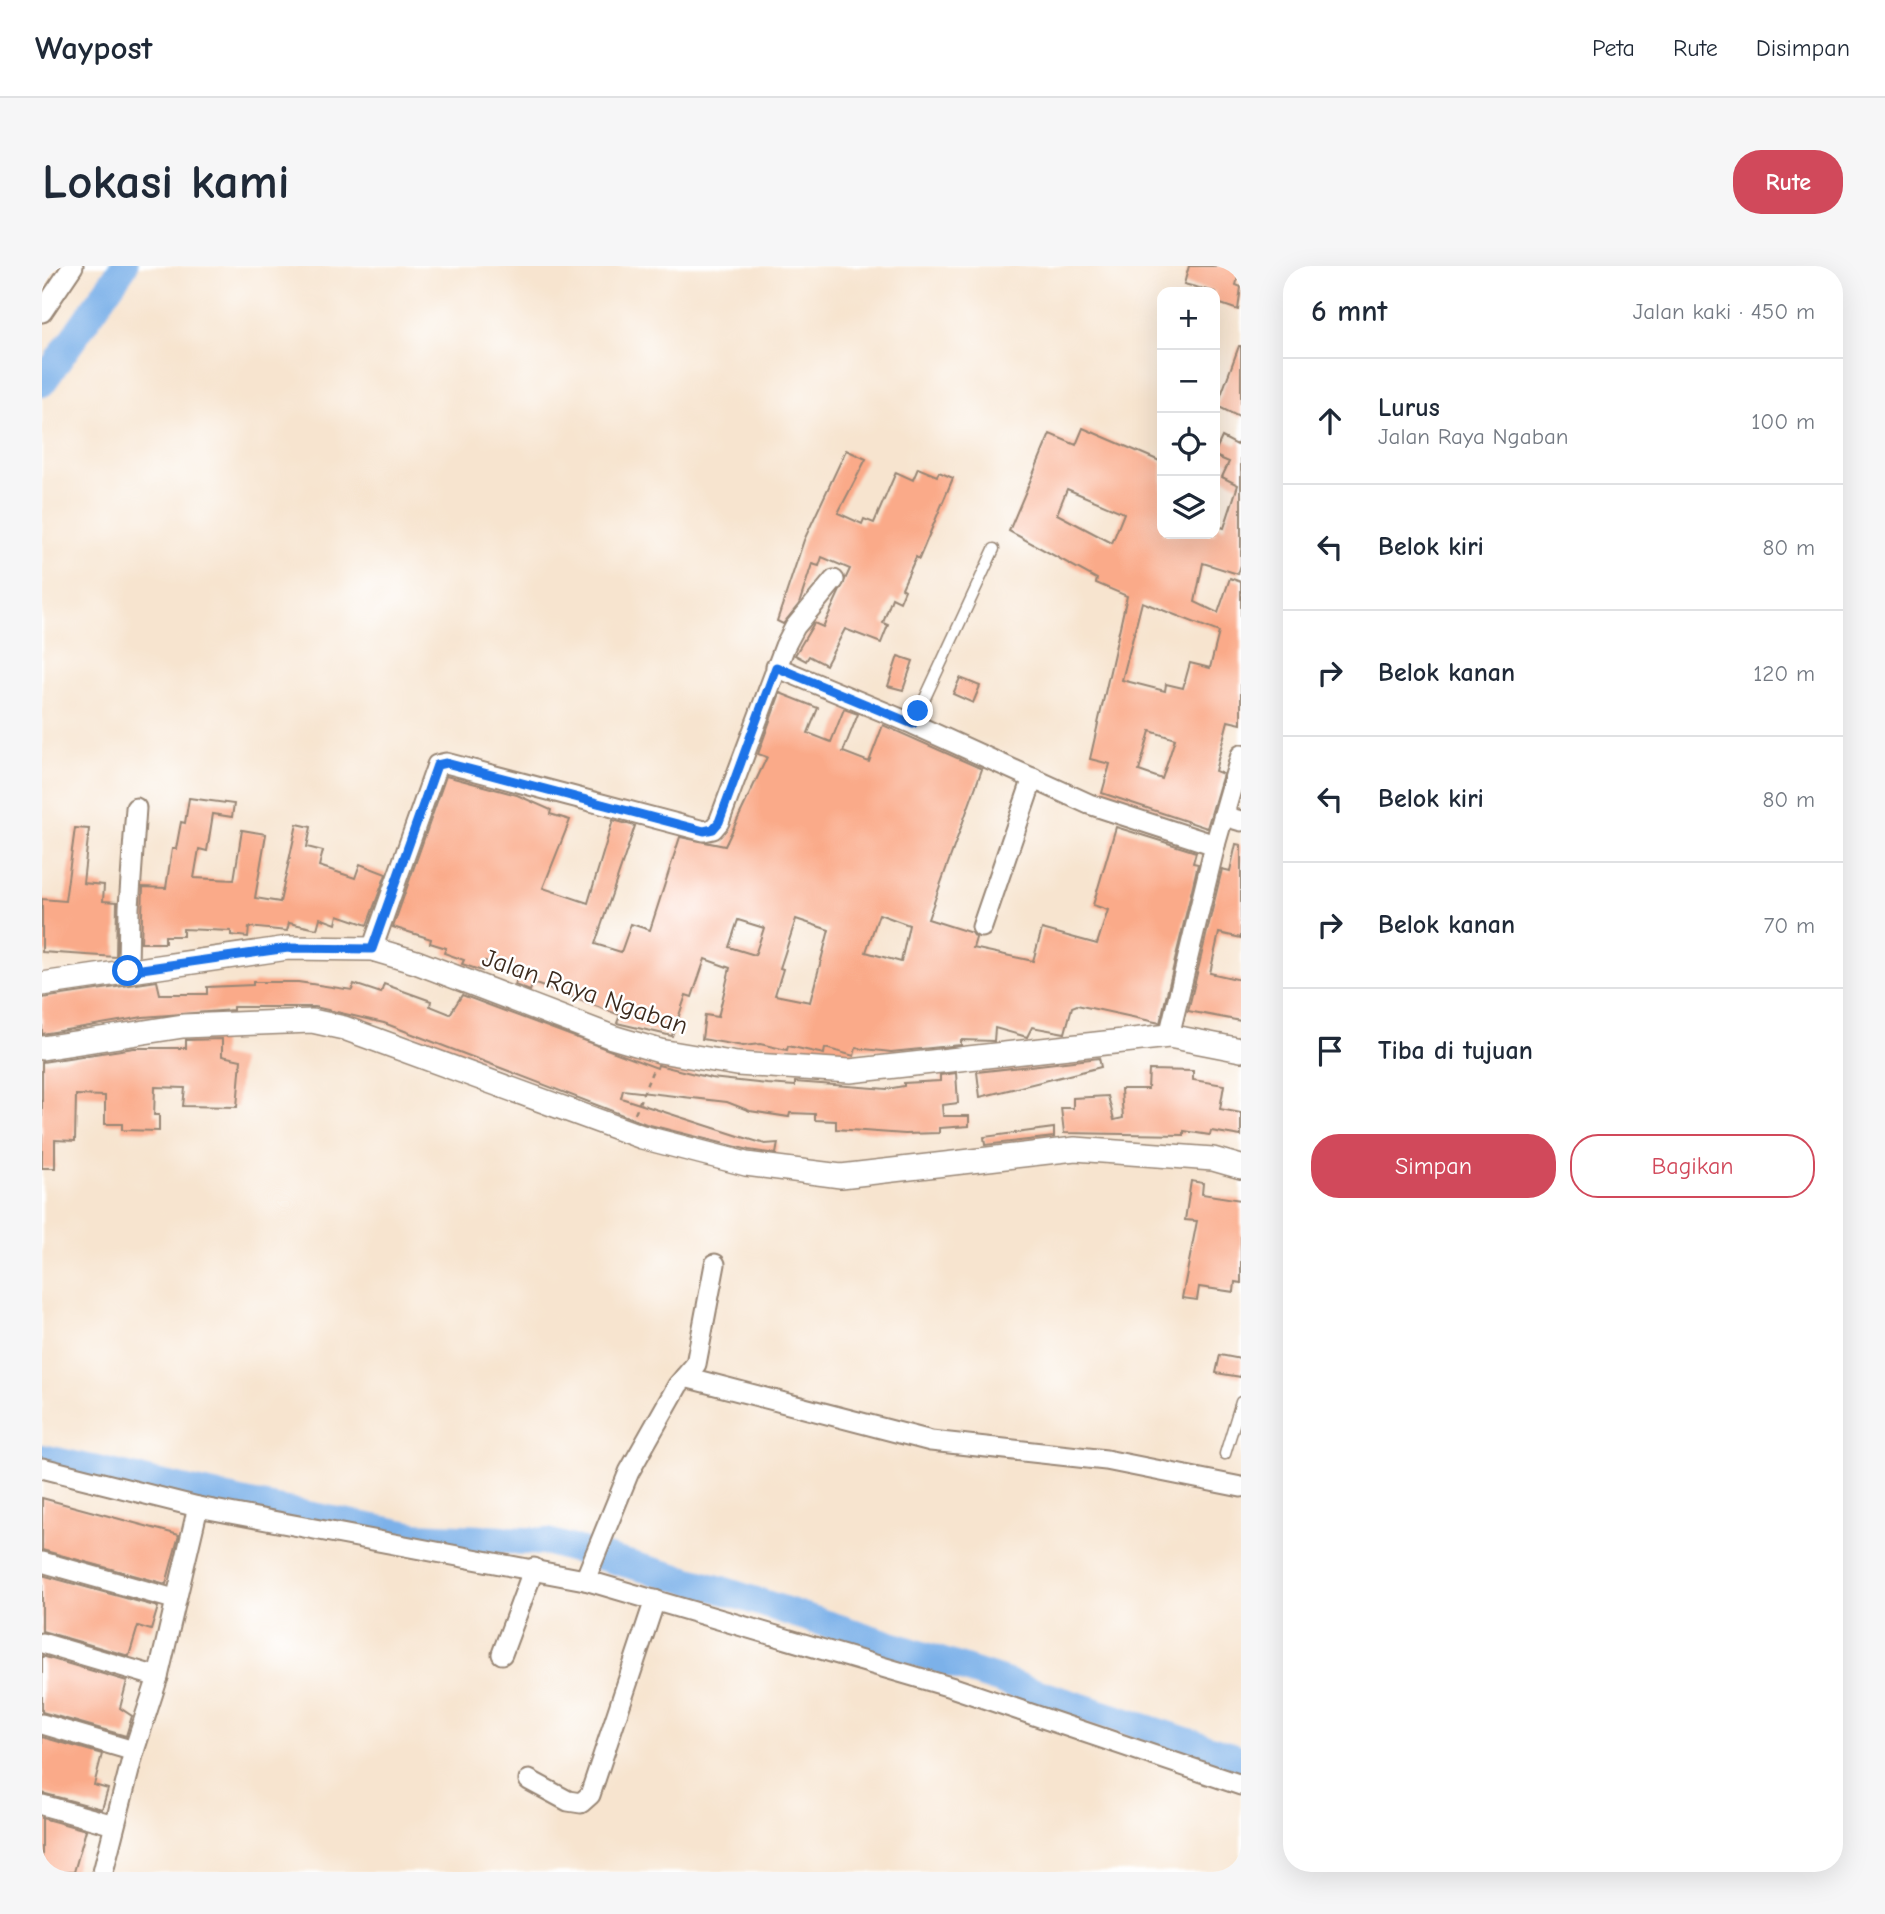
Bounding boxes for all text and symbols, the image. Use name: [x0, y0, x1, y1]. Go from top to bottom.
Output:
text: Waypost: [35, 29, 152, 67]
text: Peta: [1592, 34, 1635, 62]
text: Rute: [1673, 34, 1718, 62]
text: Disimpan: [1756, 34, 1850, 62]
button: Rute: [1733, 150, 1843, 214]
text: Lokasi kami: [42, 154, 290, 210]
map controls: [1157, 287, 1220, 539]
button: +: [1157, 287, 1220, 350]
text: 6 mnt: [1311, 294, 1387, 329]
text: Jalan kaki · 450 m: [1633, 298, 1815, 325]
button: −: [1157, 350, 1220, 413]
text: Lurus: [1378, 393, 1440, 423]
icon: ahead: [1311, 402, 1349, 440]
text: 100 m: [1751, 408, 1815, 435]
button: locate: [1157, 413, 1220, 476]
text: Jalan Raya Ngaban: [1378, 423, 1569, 450]
button: layers: [1157, 476, 1220, 539]
icon: left: [1311, 528, 1349, 566]
text: Belok kiri: [1378, 532, 1484, 562]
text: 80 m: [1762, 534, 1815, 561]
icon: right: [1311, 654, 1349, 692]
text: Belok kanan: [1378, 658, 1515, 688]
text: 120 m: [1753, 660, 1815, 687]
route end: [902, 695, 933, 726]
icon: left: [1311, 780, 1349, 818]
text: Belok kiri: [1378, 784, 1484, 814]
text: 80 m: [1762, 786, 1815, 813]
icon: right: [1311, 906, 1349, 944]
text: Belok kanan: [1378, 910, 1515, 940]
text: 70 m: [1763, 912, 1815, 939]
street label: Jalan Raya Ngaban: [478, 943, 692, 1041]
route start: [112, 955, 143, 986]
icon: arrive: [1311, 1032, 1349, 1070]
text: Tiba di tujuan: [1378, 1036, 1533, 1066]
button: Simpan: [1311, 1134, 1556, 1198]
button: Bagikan: [1570, 1134, 1815, 1198]

